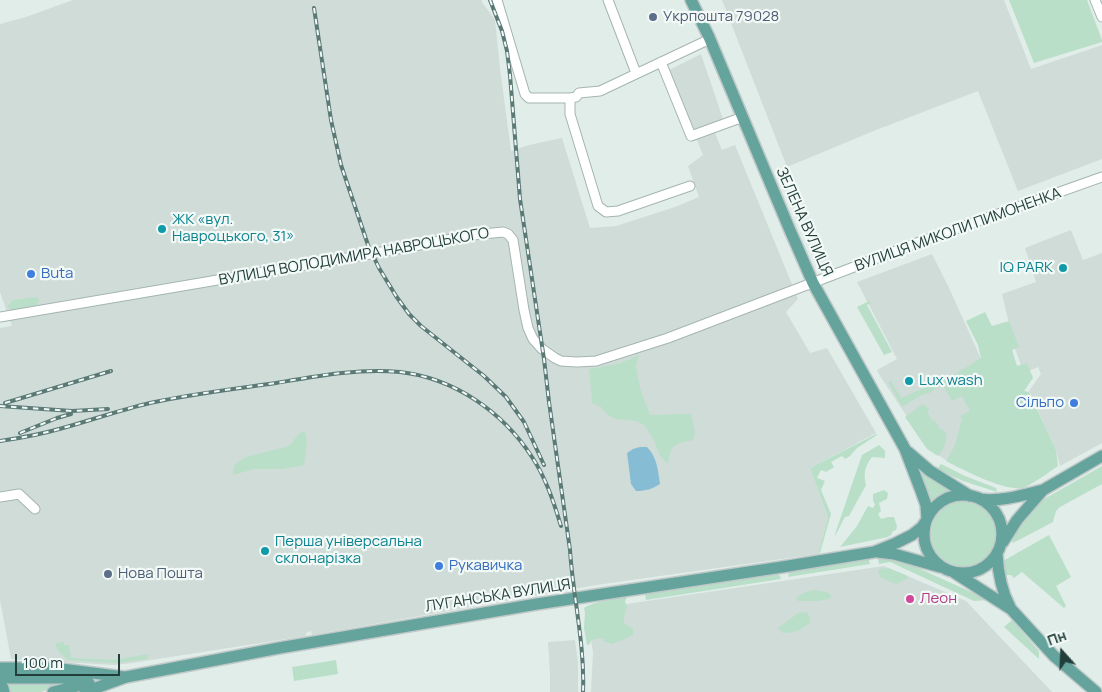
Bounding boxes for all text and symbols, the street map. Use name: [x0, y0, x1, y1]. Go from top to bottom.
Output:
place label: Укрпошта 79028: [663, 8, 779, 26]
marker: Укрпошта 79028: [647, 11, 659, 23]
street label: ЗЕЛЕНА ВУЛИЦЯ: [772, 165, 836, 279]
street label: ВУЛИЦЯ МИКОЛИ ПИМОНЕНКА: [852, 184, 1064, 276]
place label: ЖК «вул. Навроцького, 31»: [172, 211, 294, 246]
marker: ЖК «вул. Навроцького, 31»: [156, 223, 168, 235]
street label: ВУЛИЦЯ ВОЛОДИМИРА НАВРОЦЬКОГО: [217, 224, 491, 290]
place label: IQ PARK: [999, 259, 1053, 277]
marker: IQ PARK: [1057, 262, 1069, 274]
place label: Buta: [41, 265, 73, 283]
marker: Buta: [25, 268, 37, 280]
place label: Lux wash: [919, 372, 983, 390]
marker: Lux wash: [903, 375, 915, 387]
place label: Сільпо: [1016, 394, 1064, 412]
marker: Сільпо: [1068, 397, 1080, 409]
place label: Перша універсальна склонарізка: [275, 533, 422, 568]
marker: Перша універсальна склонарізка: [259, 545, 271, 557]
place label: Рукавичка: [449, 557, 522, 575]
marker: Рукавичка: [433, 560, 445, 572]
place label: Нова Пошта: [118, 565, 203, 583]
marker: Нова Пошта: [102, 568, 114, 580]
street label: ЛУГАНСЬКА ВУЛИЦЯ: [424, 576, 572, 616]
place label: Леон: [920, 590, 957, 608]
marker: Леон: [904, 593, 916, 605]
text: Пн: [1045, 625, 1069, 650]
north arrow: [1037, 627, 1087, 677]
scale bar: [18, 644, 122, 676]
text: 100 m: [23, 652, 63, 673]

